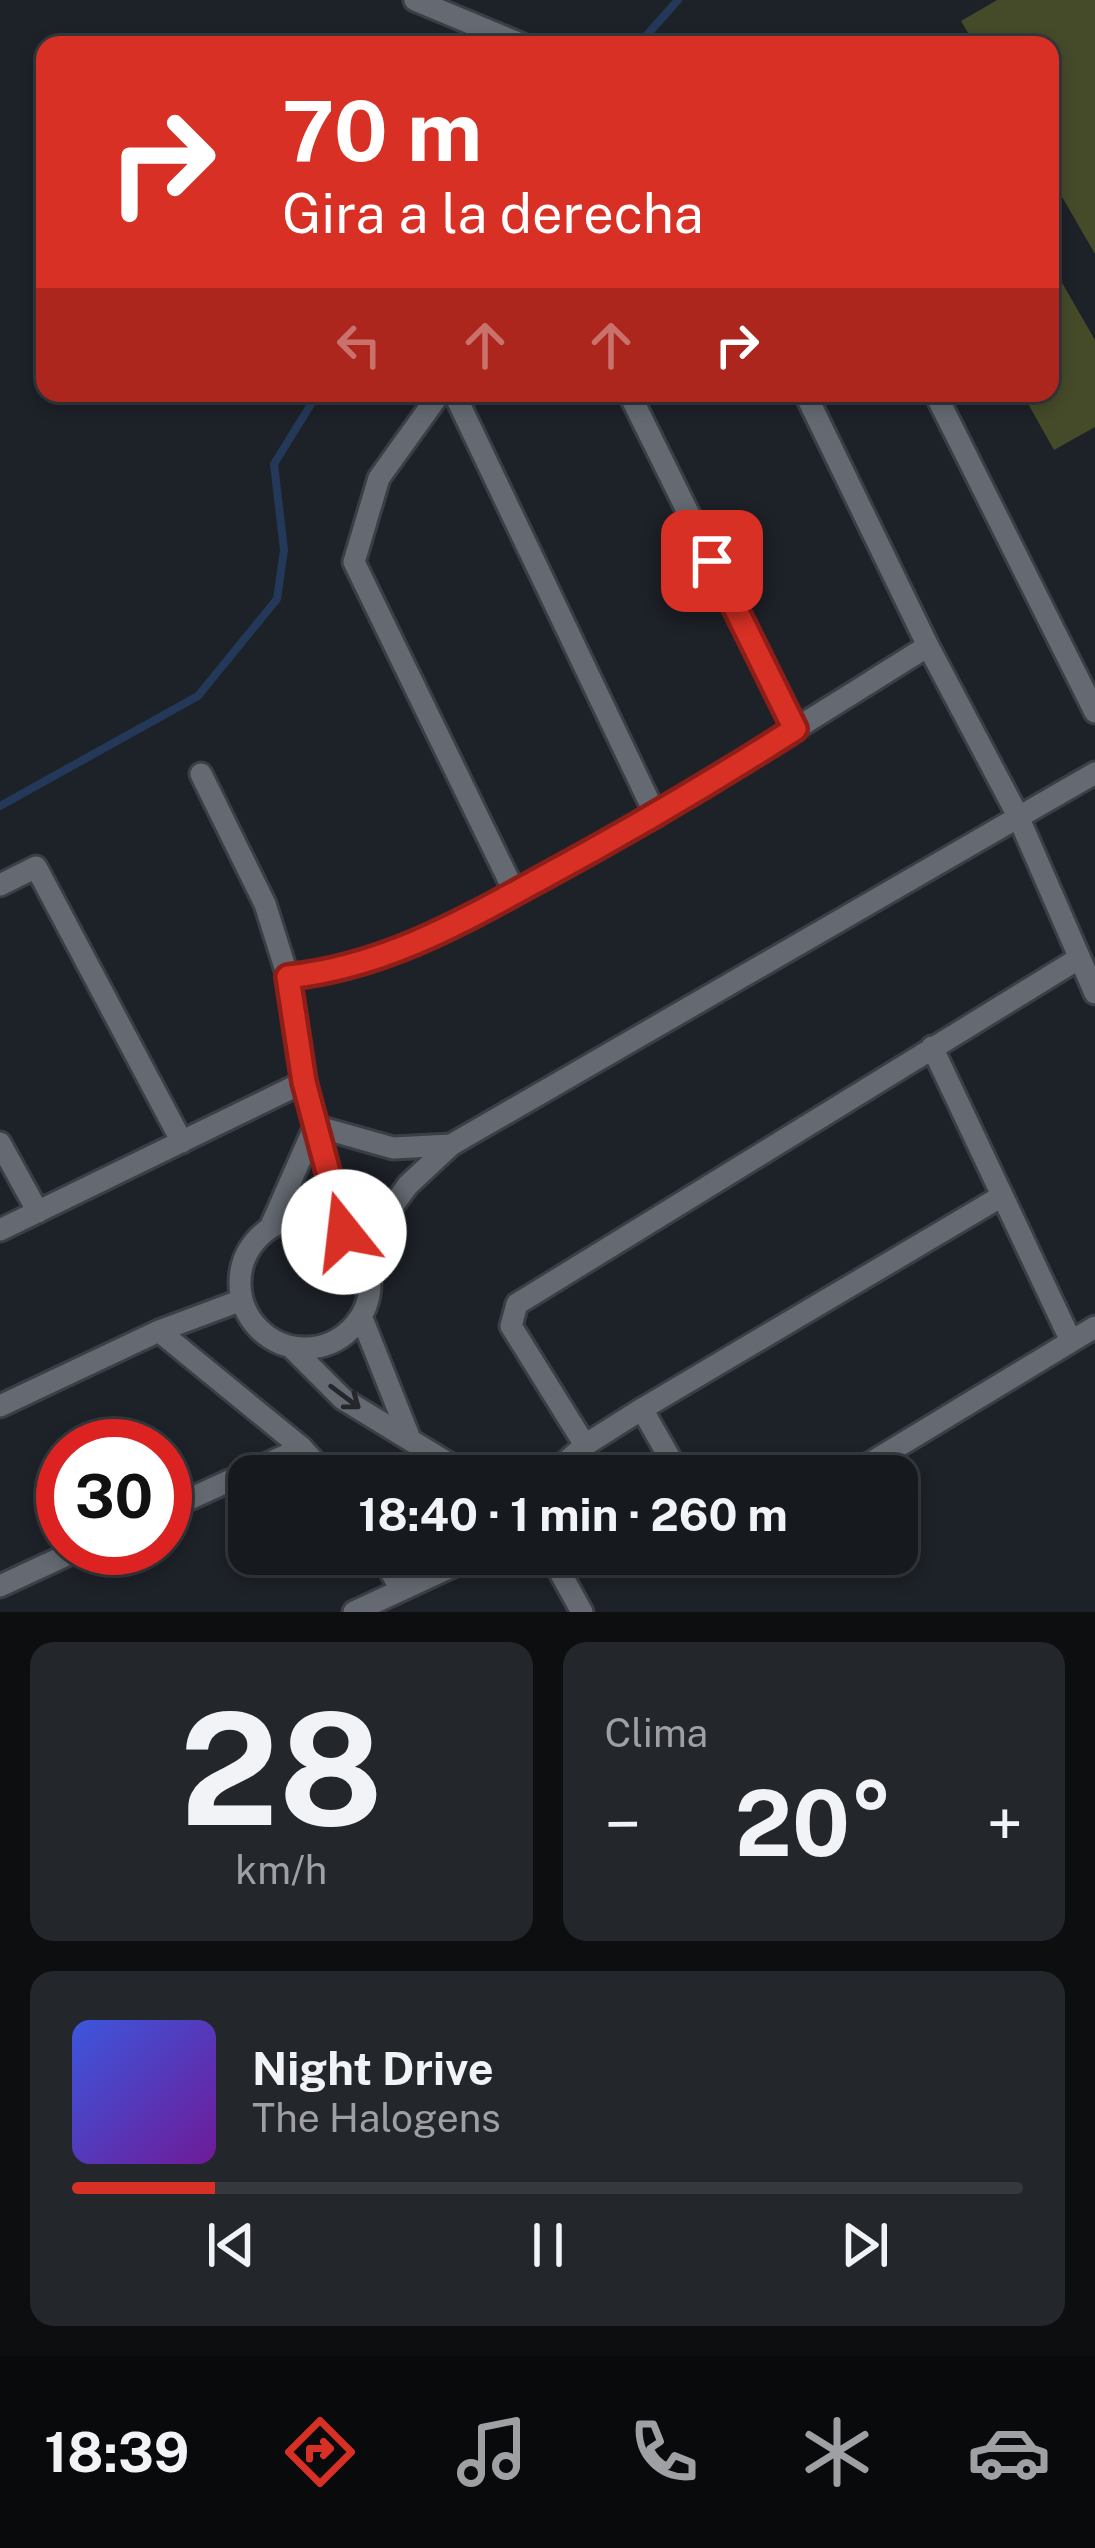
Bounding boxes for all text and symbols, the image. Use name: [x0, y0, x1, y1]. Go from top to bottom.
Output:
text: 70 m: [282, 81, 482, 180]
icon: right: [84, 84, 240, 240]
text: Gira a la derecha: [282, 182, 704, 245]
icon: left: [326, 312, 392, 378]
icon: ahead: [452, 312, 518, 378]
icon: ahead: [578, 312, 644, 378]
icon: right: [704, 312, 770, 378]
pin: [661, 510, 763, 612]
icon: arrive: [679, 528, 745, 594]
position arrow: [281, 1169, 407, 1295]
one-way arrow: [328, 1384, 361, 1409]
speed limit sign: 30: [36, 1419, 192, 1575]
text: 18:40 · 1 min · 260 m: [358, 1488, 788, 1541]
text: 28: [179, 1677, 383, 1860]
text: Clima: [605, 1710, 708, 1756]
text: 20°: [735, 1770, 893, 1876]
text: −: [605, 1785, 641, 1863]
text: +: [986, 1785, 1023, 1863]
text: km/h: [235, 1847, 327, 1893]
text: Night Drive: [252, 2042, 494, 2095]
text: The Halogens: [252, 2095, 501, 2141]
icon: previous: [198, 2212, 264, 2278]
icon: pause: [515, 2212, 581, 2278]
icon: next: [832, 2212, 898, 2278]
icon: directions: [278, 2410, 362, 2494]
icon: music: [450, 2410, 534, 2494]
icon: phone: [622, 2410, 706, 2494]
icon: climate: [795, 2410, 879, 2494]
icon: car: [967, 2410, 1051, 2494]
text: 18:39: [44, 2421, 189, 2484]

